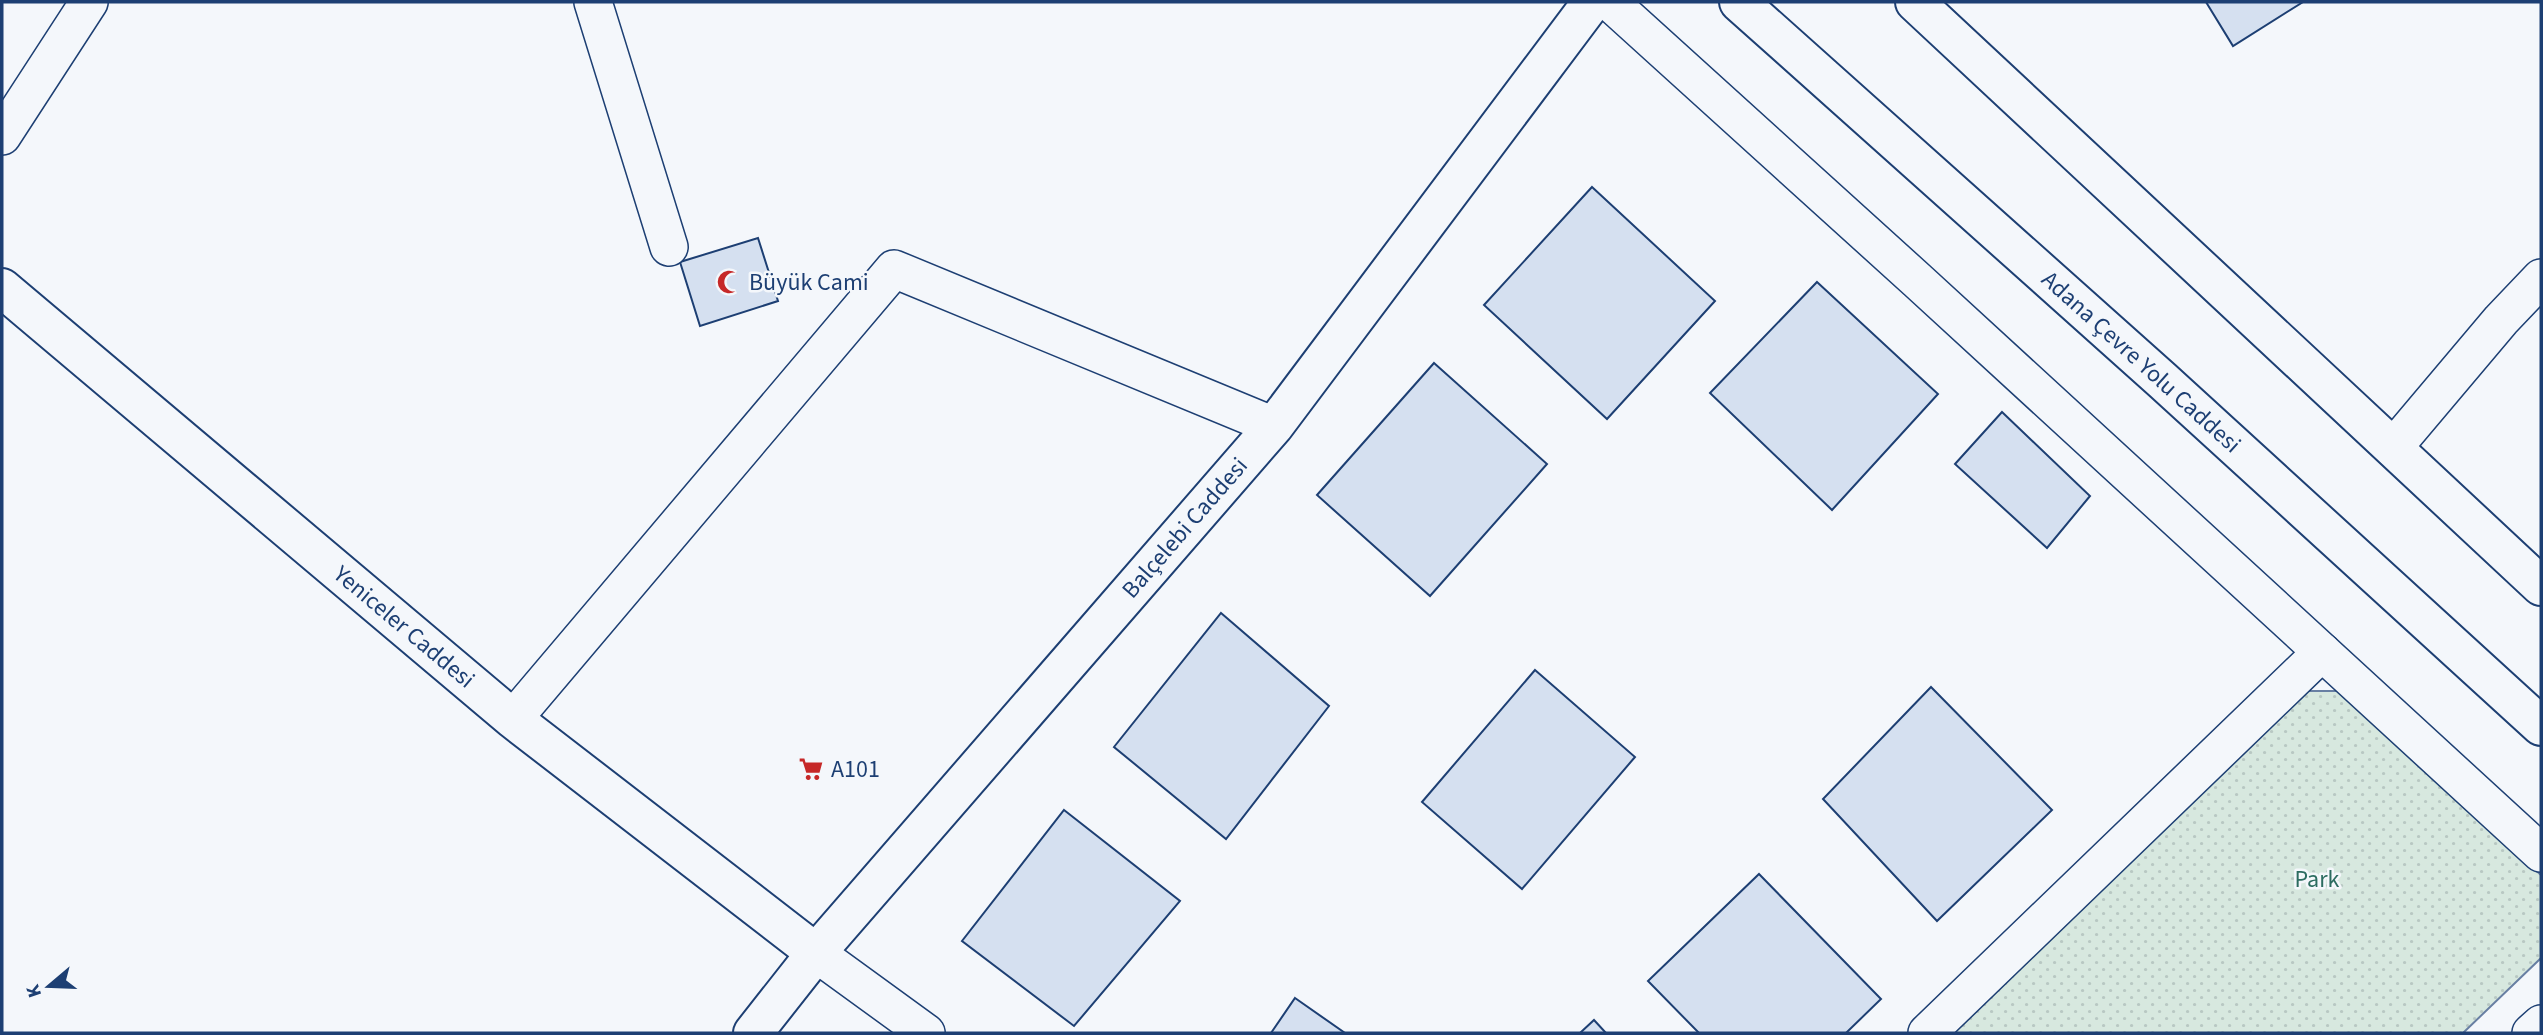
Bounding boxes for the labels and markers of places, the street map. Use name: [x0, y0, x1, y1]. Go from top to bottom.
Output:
place label: Büyük Cami: [749, 265, 869, 300]
mosque icon: Büyük Cami: [715, 268, 743, 296]
place label: A101: [831, 752, 880, 787]
supermarket icon: A101: [797, 755, 825, 783]

